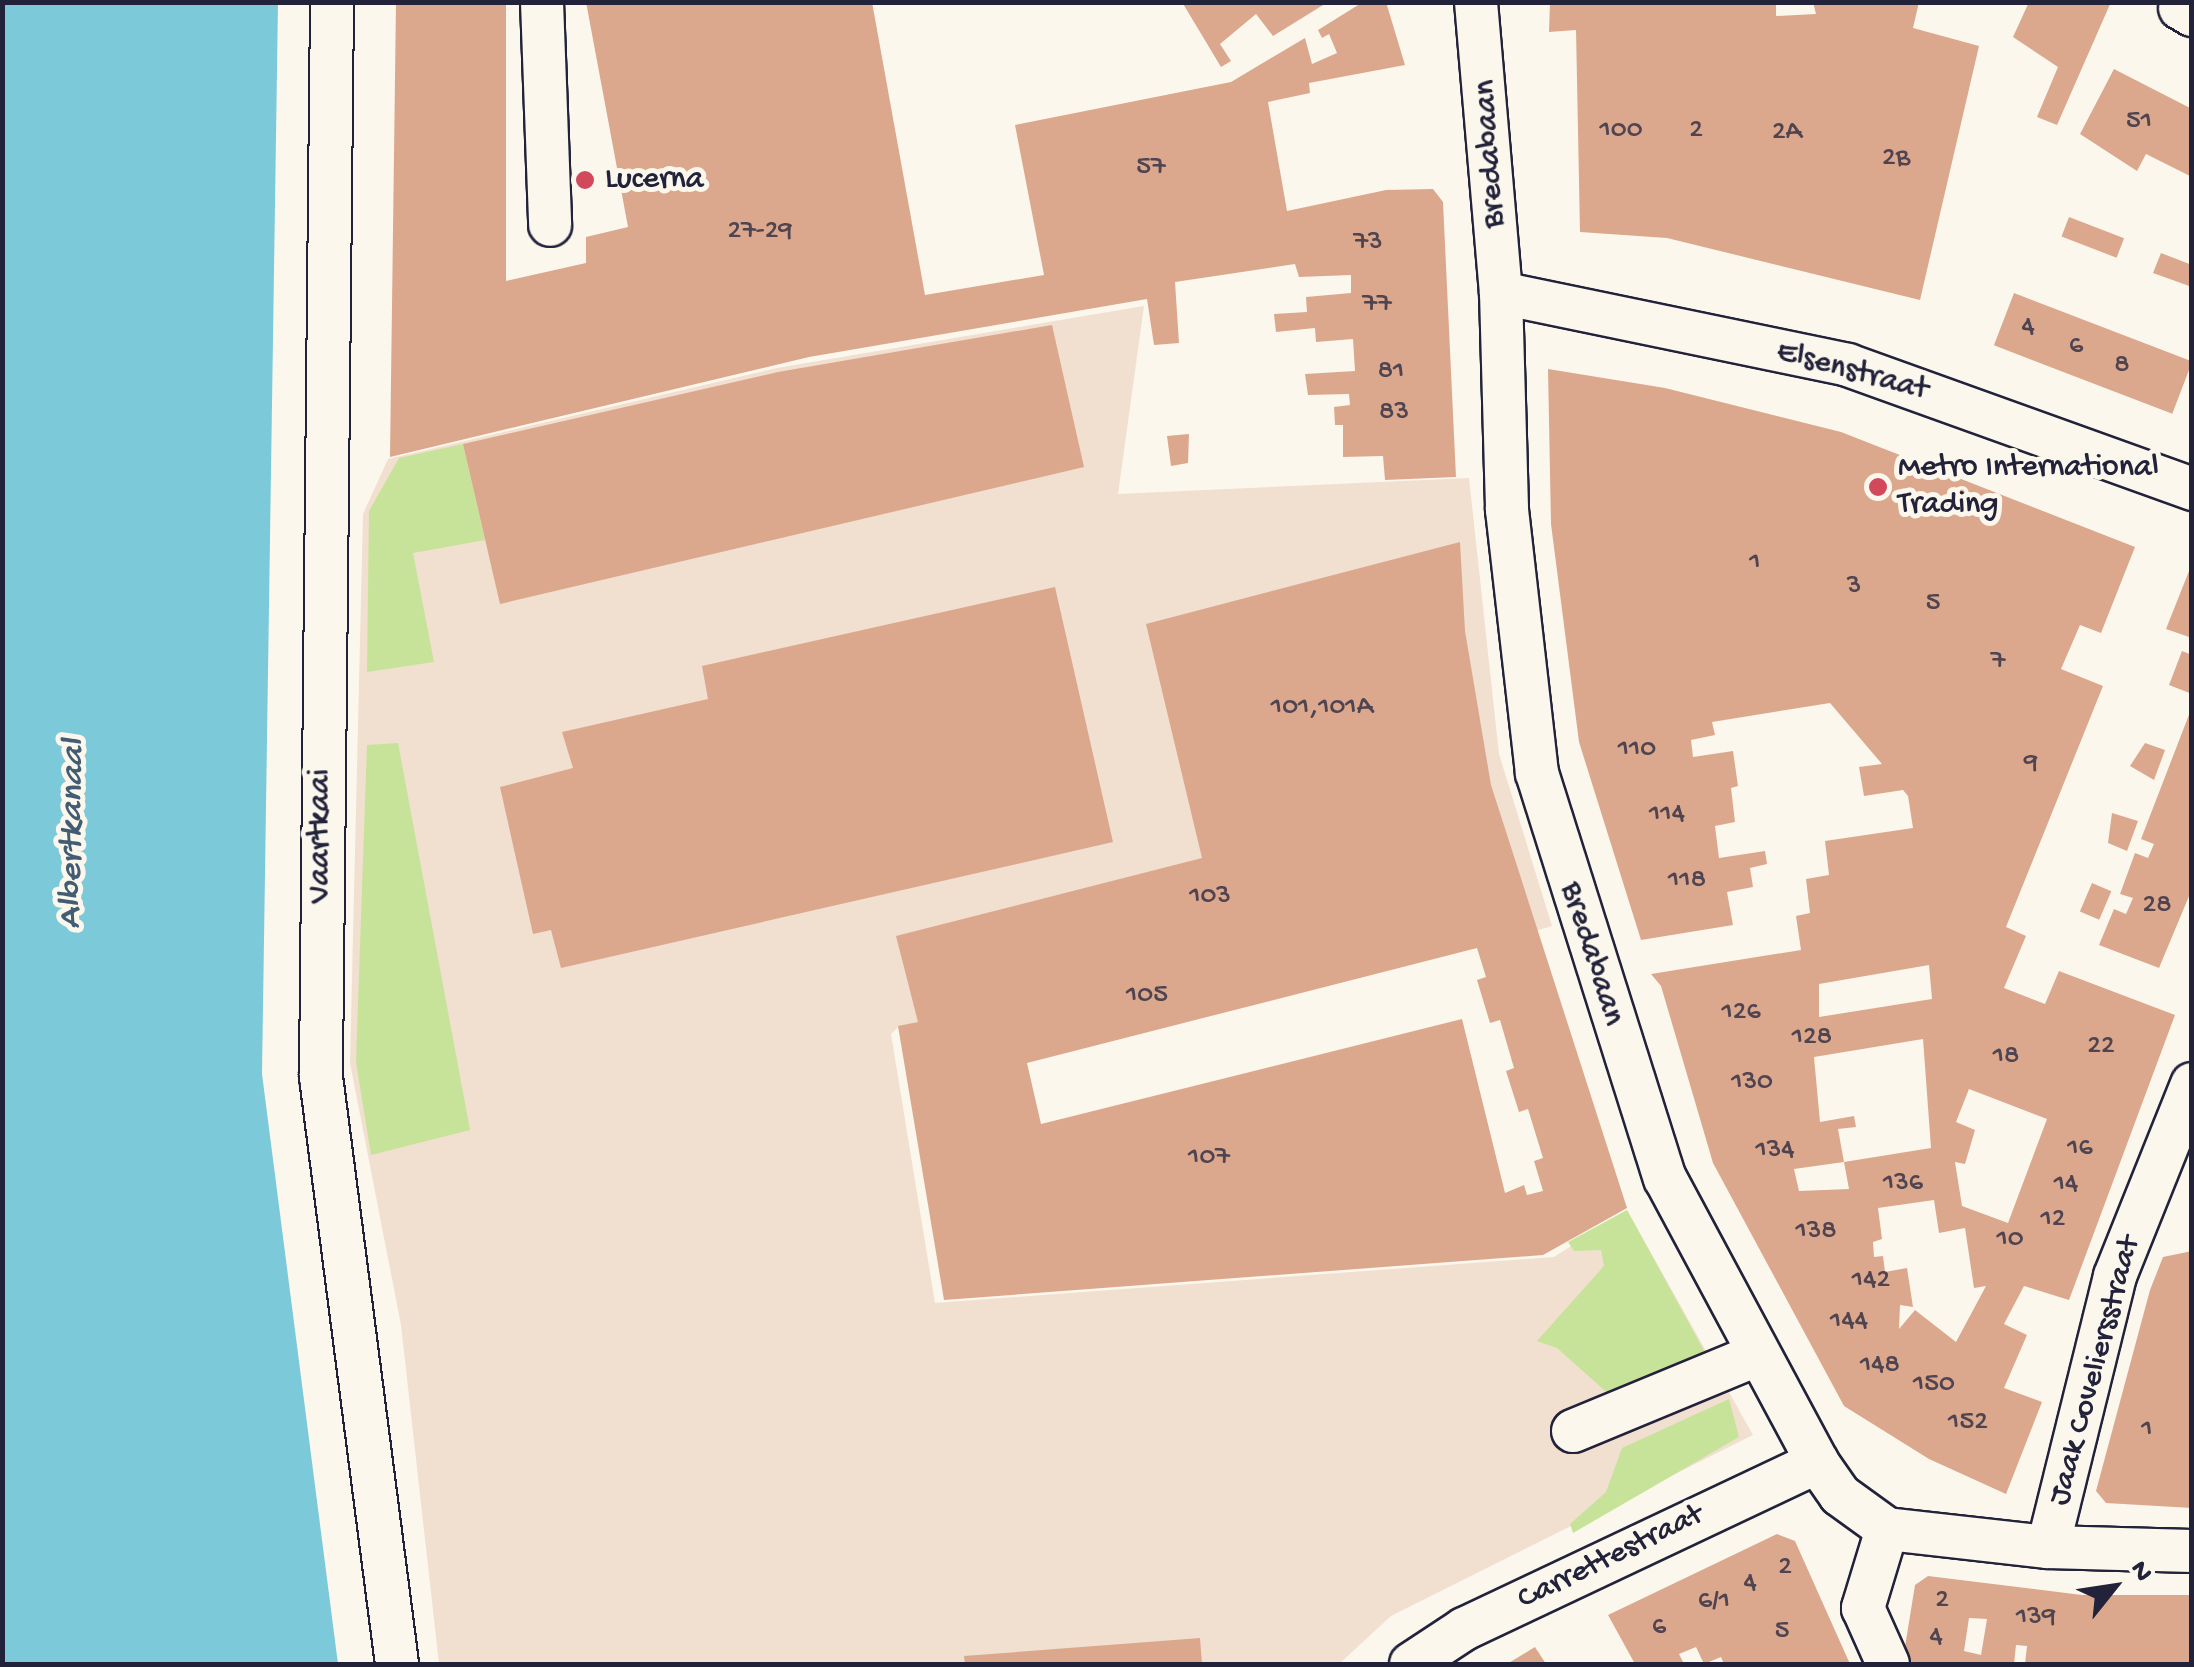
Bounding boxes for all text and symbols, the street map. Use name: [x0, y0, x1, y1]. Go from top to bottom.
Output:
street label: Bredabaan: [1467, 79, 1515, 229]
house number: 51: [2126, 105, 2152, 139]
house number: 100: [1599, 114, 1643, 148]
house number: 2: [1689, 114, 1703, 148]
house number: 2A: [1772, 116, 1802, 150]
house number: 2B: [1882, 142, 1910, 176]
house number: 57: [1136, 151, 1166, 185]
place label: Lucerna: [605, 161, 703, 199]
marker: Lucerna: [574, 169, 596, 191]
house number: 27-29: [728, 215, 792, 249]
house number: 73: [1353, 226, 1383, 260]
house number: 77: [1362, 288, 1392, 322]
house number: 4: [2021, 311, 2035, 345]
house number: 6: [2069, 330, 2083, 364]
street label: Elsenstraat: [1772, 333, 1932, 411]
house number: 8: [2114, 349, 2130, 383]
house number: 81: [1378, 355, 1404, 389]
house number: 83: [1379, 396, 1409, 430]
place label: Metro International Trading: [1898, 450, 2159, 525]
marker: Metro International Trading: [1867, 476, 1889, 498]
house number: 1: [1749, 546, 1761, 580]
house number: 3: [1847, 570, 1861, 604]
house number: 5: [1926, 587, 1940, 621]
house number: 7: [1991, 645, 2005, 679]
house number: 101,101A: [1271, 691, 1373, 725]
house number: 110: [1618, 733, 1656, 767]
water label: Albertkanaal: [51, 739, 97, 929]
house number: 9: [2024, 747, 2038, 781]
street label: Vaartkaai: [302, 769, 340, 903]
house number: 114: [1649, 798, 1685, 832]
house number: 118: [1668, 864, 1706, 898]
street label: Bredabaan: [1550, 878, 1632, 1030]
house number: 103: [1189, 880, 1231, 914]
house number: 28: [2142, 889, 2172, 923]
house number: 105: [1126, 979, 1168, 1013]
house number: 126: [1721, 996, 1761, 1030]
house number: 128: [1792, 1021, 1832, 1055]
house number: 22: [2087, 1030, 2115, 1064]
house number: 18: [1993, 1040, 2019, 1074]
house number: 130: [1731, 1066, 1773, 1100]
house number: 16: [2067, 1132, 2093, 1166]
house number: 134: [1755, 1134, 1795, 1168]
house number: 107: [1188, 1141, 1230, 1175]
house number: 136: [1883, 1167, 1923, 1201]
house number: 14: [2054, 1168, 2078, 1202]
house number: 12: [2040, 1203, 2066, 1237]
house number: 138: [1795, 1215, 1837, 1249]
house number: 10: [1996, 1223, 2024, 1257]
street label: Jaak Coveliersstraat: [2042, 1232, 2150, 1510]
house number: 142: [1852, 1264, 1890, 1298]
house number: 144: [1830, 1305, 1868, 1339]
house number: 148: [1860, 1349, 1900, 1383]
house number: 150: [1913, 1368, 1955, 1402]
house number: 152: [1948, 1406, 1988, 1440]
house number: 1: [2141, 1413, 2153, 1447]
street label: Carrettestraat: [1512, 1497, 1710, 1619]
north arrow: [2064, 1537, 2164, 1637]
house number: 2: [1778, 1551, 1792, 1585]
text: N: [2122, 1556, 2159, 1588]
house number: 4: [1743, 1567, 1757, 1601]
house number: 2: [1935, 1584, 1949, 1618]
house number: 6/1: [1698, 1585, 1730, 1619]
house number: 139: [2016, 1601, 2056, 1635]
house number: 6: [1652, 1611, 1666, 1645]
house number: 5: [1775, 1615, 1789, 1649]
house number: 4: [1929, 1621, 1943, 1655]

